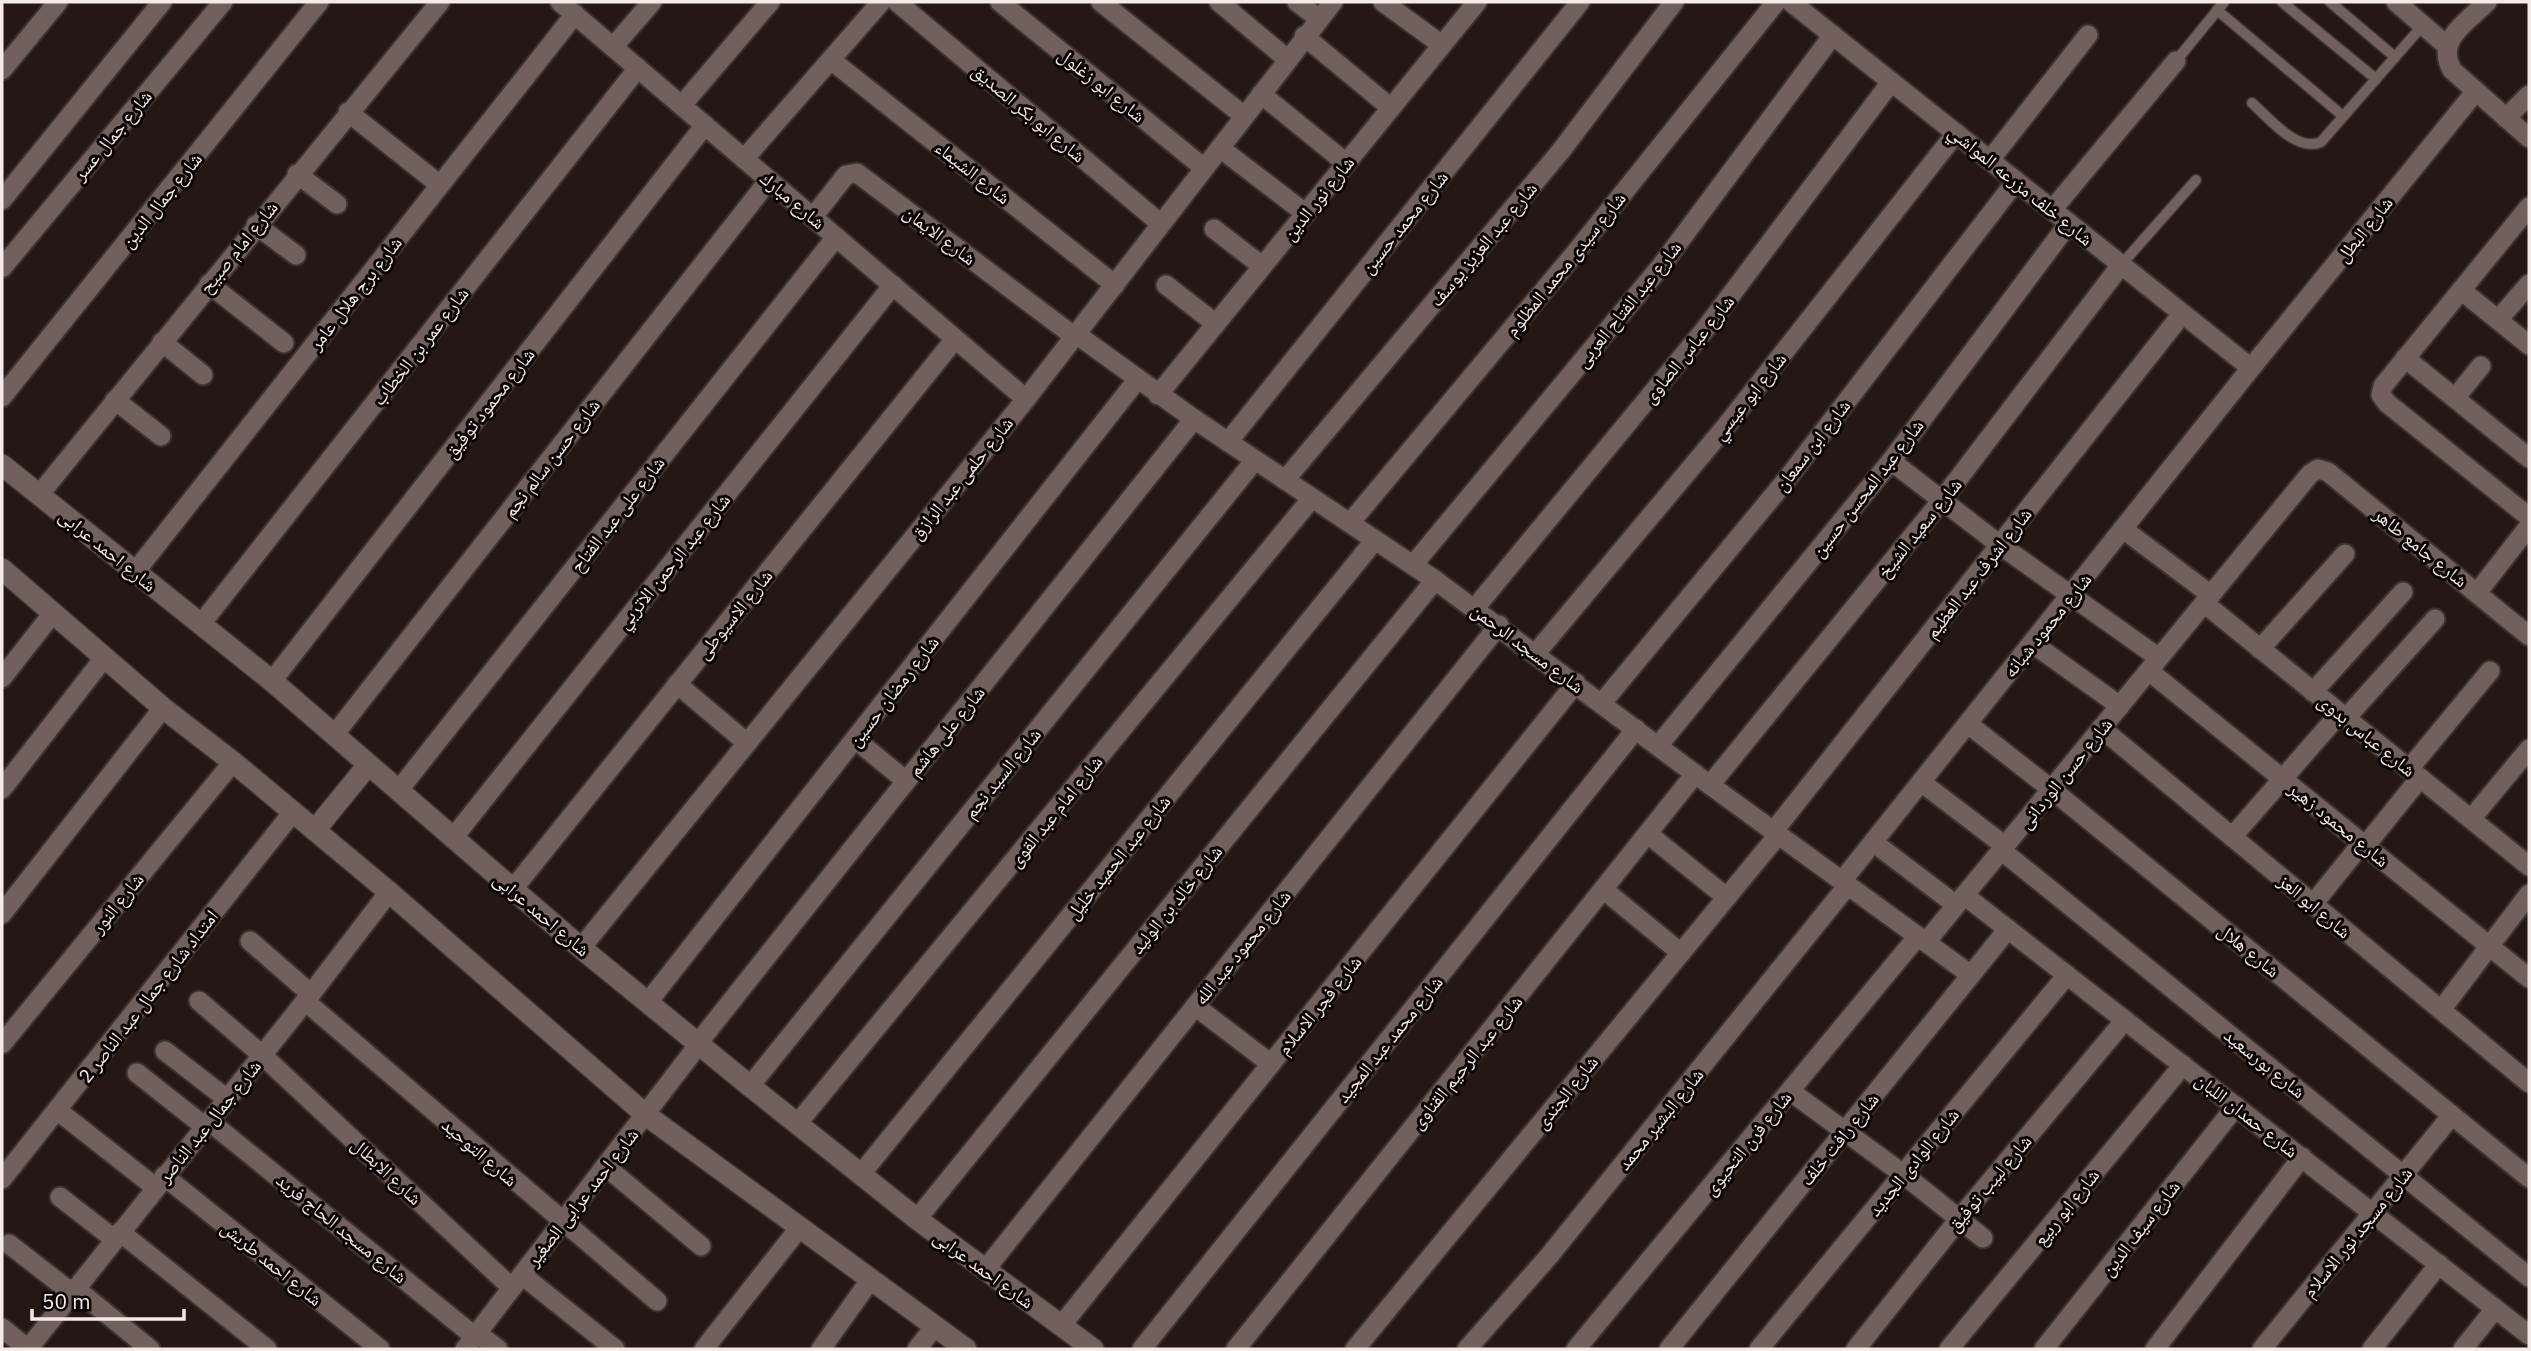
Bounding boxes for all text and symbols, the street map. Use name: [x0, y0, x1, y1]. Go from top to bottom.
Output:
street label: شارع ابو زغلول: [1053, 42, 1151, 128]
street label: شارع ابو بكر الصديق: [967, 59, 1091, 167]
street label: شارع جمال عسر: [66, 85, 157, 186]
street label: شارع خلف مزرعه المواشي: [1941, 119, 2098, 254]
street label: شارع الشيماء: [930, 135, 1016, 209]
street label: شارع جمال الدين: [115, 147, 207, 253]
street label: شارع نور الدين: [1277, 151, 1359, 245]
street label: شارع مبارك: [756, 166, 830, 234]
street label: شارع محمد حسين: [1355, 166, 1453, 278]
street label: شارع عبد العزيز يوسف: [1424, 177, 1542, 311]
street label: شارع سيدى محمد المظلوم: [1499, 187, 1632, 342]
street label: شارع البطل: [2330, 191, 2398, 267]
street label: شارع امام صبيح: [193, 196, 284, 299]
street label: شارع الايمان: [899, 200, 981, 270]
street label: شارع برج هلال عامر: [302, 231, 407, 355]
street label: شارع عبد الفتاح العربى: [1570, 236, 1686, 372]
street label: شارع عمر بن الخطاب: [366, 282, 474, 410]
street label: شارع عباس الصاوى: [1637, 290, 1739, 408]
street label: شارع محمود توفيق: [438, 343, 540, 463]
street label: شارع ابو عيسي: [1706, 347, 1795, 447]
street label: شارع حسن سالم نجم: [497, 394, 606, 523]
street label: شارع ابن سمعان: [1769, 394, 1855, 496]
street label: شارع حلمى عبد الرازق: [904, 411, 1018, 545]
street label: شارع عبد المحسن حسين: [1805, 414, 1929, 562]
street label: شارع على عبد الفتاح: [564, 451, 670, 577]
street label: شارع سعيد الشيخ: [1871, 473, 1967, 584]
street label: شارع عبد الرحمن الاتربي: [611, 488, 738, 636]
street label: شارع جامع طاهر: [2368, 501, 2473, 593]
street label: شارع احمد عرابى: [54, 503, 162, 597]
street label: شارع اشرف عبد العظيم: [1919, 503, 2037, 644]
street label: شارع الاسيوطى: [690, 564, 778, 664]
street label: شارع محمود شبانه: [1997, 568, 2097, 682]
street label: شارع مسجد الرحمن: [1467, 598, 1589, 698]
street label: شارع رمضان حسين: [842, 631, 944, 751]
street label: شارع على هاشم: [902, 681, 991, 782]
street label: شارع عباس بدوى: [2313, 688, 2421, 782]
street label: شارع حسن الوردانى: [2013, 712, 2117, 834]
street label: شارع السيد نجم: [958, 723, 1047, 824]
street label: شارع امام عبد القوى: [1002, 750, 1109, 873]
street label: شارع محمود زهير: [2283, 775, 2394, 872]
street label: شارع عبد الحميد خليل: [1060, 790, 1176, 924]
street label: شارع خالد بن الوليد: [1125, 840, 1227, 958]
street label: شارع احمد عرابى: [489, 867, 595, 961]
street label: شارع النور: [85, 868, 149, 939]
street label: شارع ابو العز: [2273, 868, 2356, 943]
street label: شارع محمود عبد الله: [1188, 884, 1296, 1010]
street label: امتداد شارع جمال عبد الناصر 2: [73, 905, 223, 1087]
street label: شارع هلال: [2213, 918, 2285, 982]
street label: شارع فجر الاسلام: [1272, 950, 1368, 1061]
street label: شارع محمد عبد المجيد: [1330, 971, 1448, 1107]
street label: شارع عبد الرحيم القناوى: [1405, 990, 1528, 1135]
street label: شارع بورسعيد: [2219, 1023, 2311, 1103]
street label: شارع الجندى: [1529, 1050, 1603, 1134]
street label: شارع جمال عبد الناصر: [151, 1055, 266, 1188]
street label: شارع البشير محمد: [1612, 1063, 1708, 1175]
street label: شارع حمدان اللبان: [2191, 1067, 2303, 1163]
street label: شارع فرن التحيوى: [1698, 1086, 1796, 1200]
street label: شارع رافت خلف: [1794, 1088, 1884, 1190]
street label: شارع الوادى الجديد: [1862, 1103, 1964, 1221]
street label: شارع التوحيد: [437, 1112, 523, 1192]
street label: شارع احمد عرابى الصغير: [520, 1123, 643, 1272]
street label: شارع لبيب توفيق: [1941, 1130, 2037, 1236]
street label: شارع الابطال: [347, 1132, 427, 1210]
street label: شارع مسجد نور الاسلام: [2297, 1162, 2419, 1304]
street label: شارع ابو ربيع: [2028, 1164, 2105, 1251]
street label: شارع مسجد الحاج فريد: [272, 1168, 412, 1288]
street label: شارع سيف الدين: [2095, 1175, 2185, 1281]
street label: شارع احمد طربش: [217, 1215, 327, 1311]
street label: شارع احمد عرابى: [929, 1224, 1039, 1314]
scale bar: [32, 1278, 184, 1322]
text: 50 m: [42, 1287, 91, 1315]

